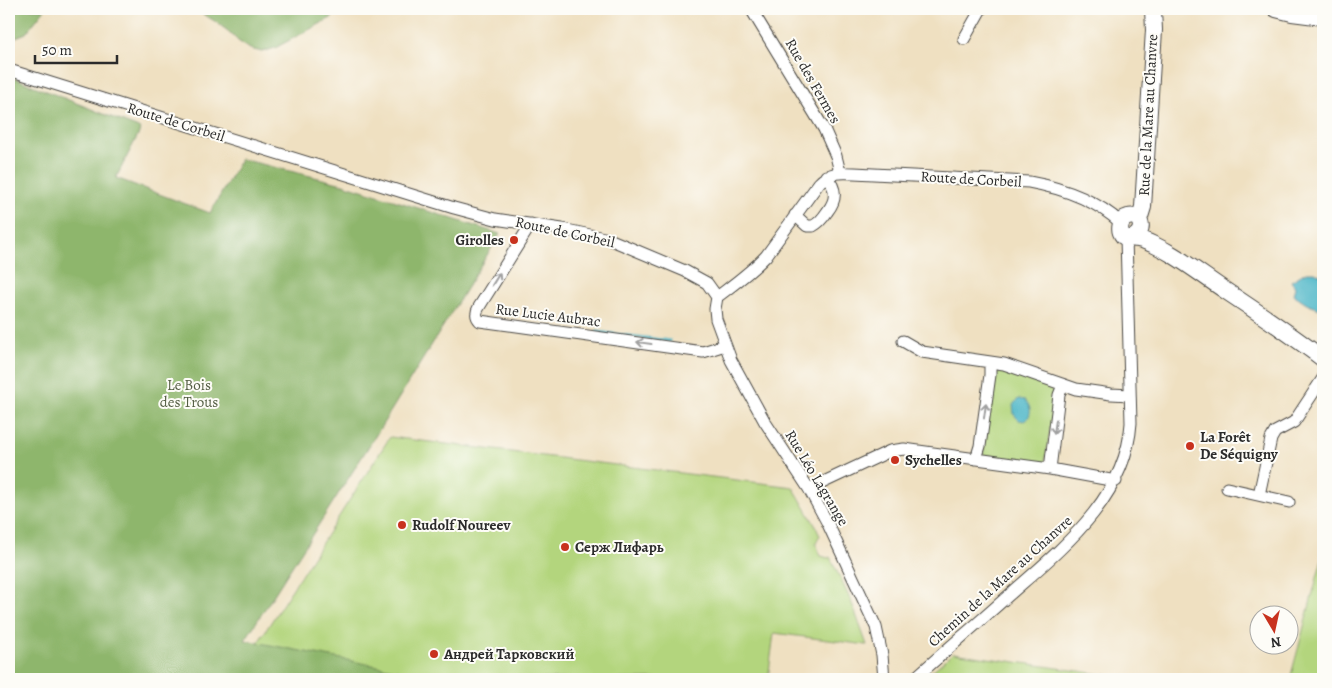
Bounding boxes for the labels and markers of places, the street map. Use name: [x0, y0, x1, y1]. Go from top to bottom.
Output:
place label: Girolles: [455, 230, 504, 250]
marker: Girolles: [508, 234, 520, 246]
place label: La Forêt De Séquigny: [1200, 427, 1279, 464]
marker: La Forêt De Séquigny: [1184, 440, 1196, 452]
place label: Sychelles: [905, 450, 962, 470]
marker: Sychelles: [889, 454, 901, 466]
place label: Rudolf Noureev: [412, 515, 511, 535]
marker: Rudolf Noureev: [396, 519, 408, 531]
place label: Серж Лифарь: [575, 537, 664, 557]
marker: Серж Лифарь: [559, 541, 571, 553]
place label: Андрей Тарковский: [443, 644, 574, 664]
marker: Андрей Тарковский: [428, 648, 440, 660]

